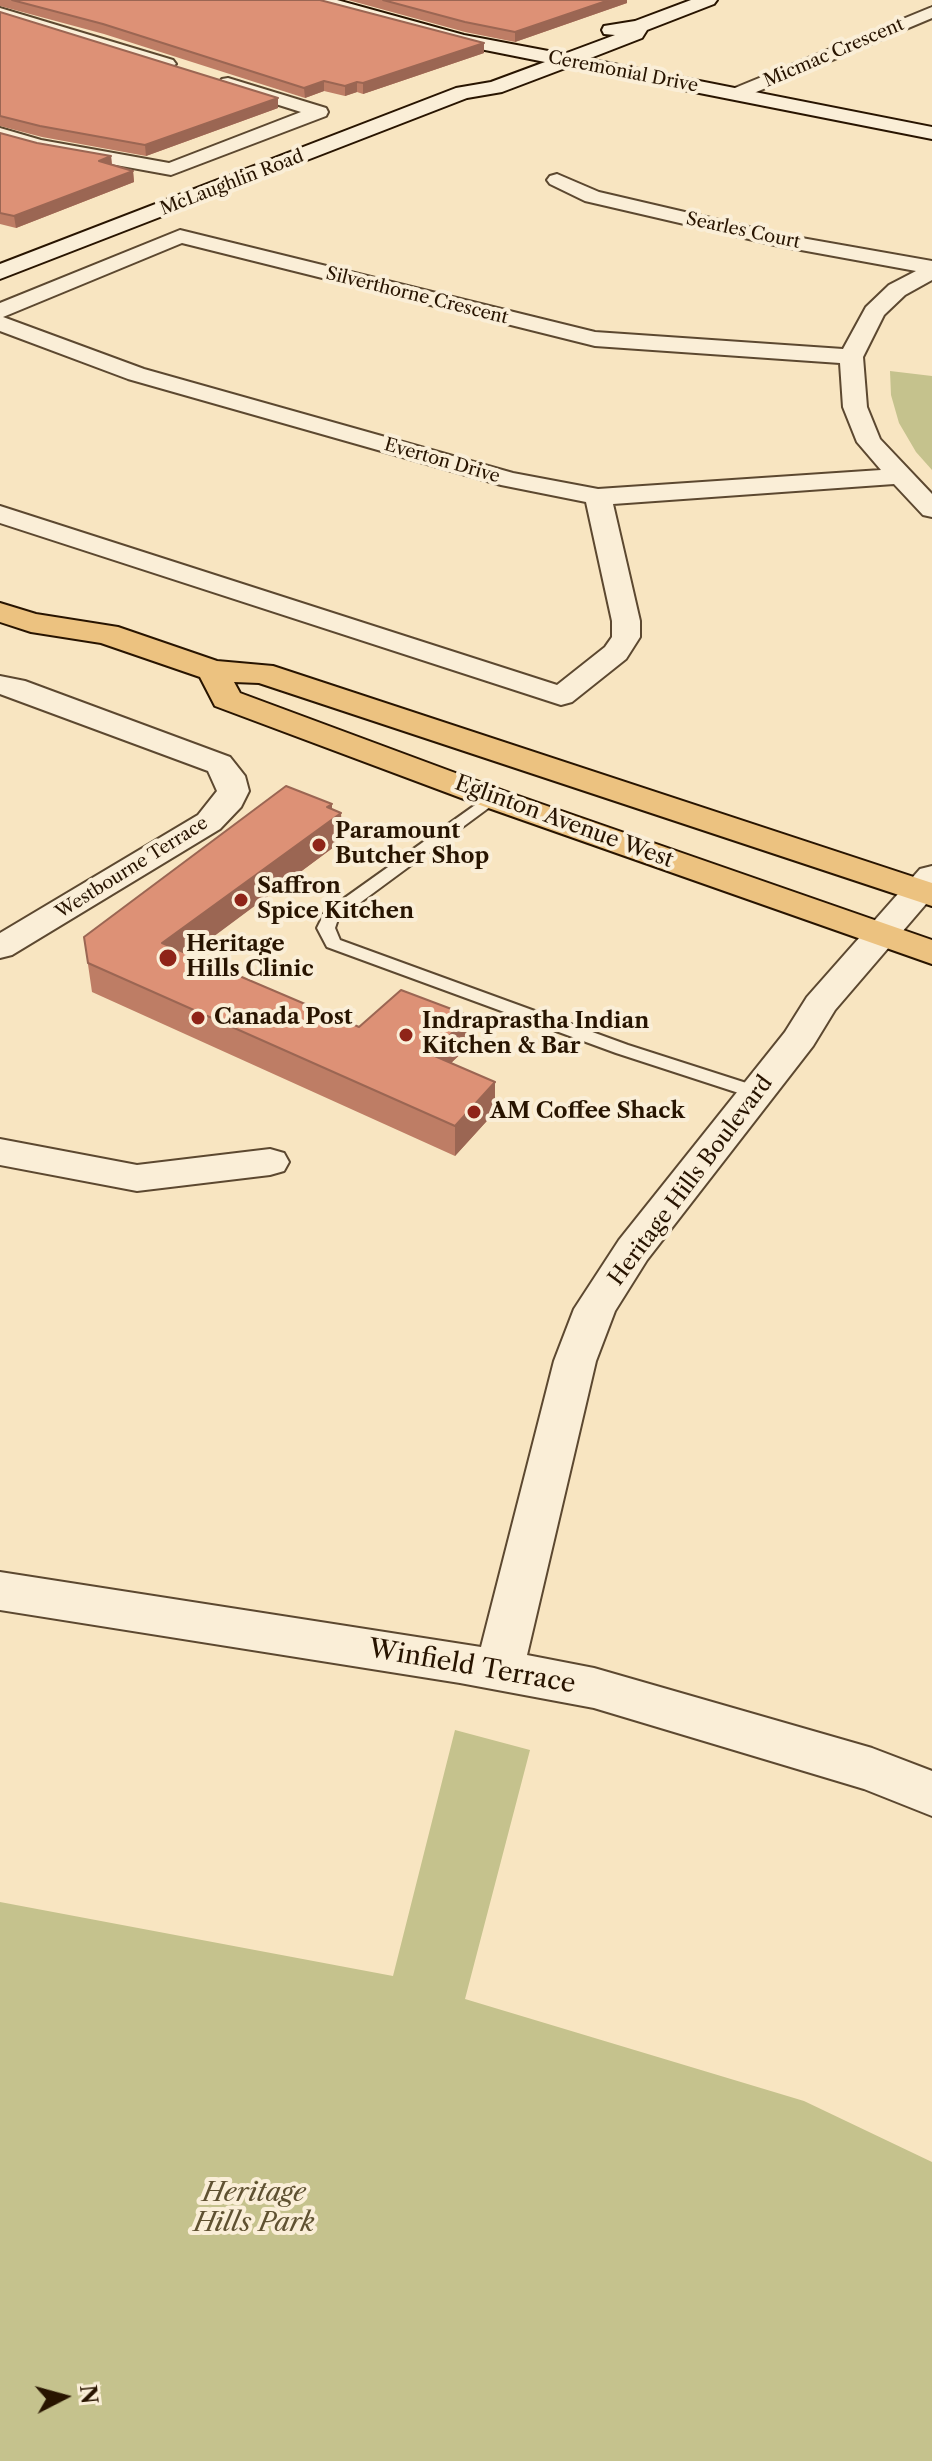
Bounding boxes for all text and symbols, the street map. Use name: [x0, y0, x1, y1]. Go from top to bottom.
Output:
street label: Micmac Crescent: [761, 14, 907, 92]
street label: Ceremonial Drive: [546, 47, 700, 97]
street label: McLaughlin Road: [157, 146, 307, 220]
street label: Searles Court: [684, 208, 802, 254]
street label: Silverthorne Crescent: [324, 263, 510, 329]
street label: Everton Drive: [382, 434, 502, 488]
street label: Eglinton Avenue West: [451, 770, 677, 874]
street label: Westbourne Terrace: [52, 812, 212, 924]
place label: Paramount Butcher Shop: [335, 819, 489, 870]
marker: Paramount Butcher Shop: [310, 836, 328, 854]
place label: Saffron Spice Kitchen: [257, 874, 414, 926]
marker: Saffron Spice Kitchen: [232, 891, 250, 909]
place label: Heritage Hills Clinic: [186, 932, 314, 984]
marker: Heritage Hills Clinic: [157, 947, 179, 969]
place label: Canada Post: [214, 1005, 353, 1031]
marker: Canada Post: [189, 1009, 207, 1027]
place label: Indraprastha Indian Kitchen & Bar: [422, 1009, 649, 1060]
marker: Indraprastha Indian Kitchen & Bar: [397, 1026, 415, 1044]
street label: Heritage Hills Boulevard: [603, 1071, 779, 1291]
place label: AM Coffee Shack: [490, 1099, 685, 1125]
marker: AM Coffee Shack: [465, 1103, 483, 1121]
street label: Winfield Terrace: [366, 1633, 578, 1701]
park label: Heritage Hills Park: [193, 2177, 315, 2238]
north arrow: [24, 2357, 104, 2437]
text: N: [74, 2384, 103, 2405]

